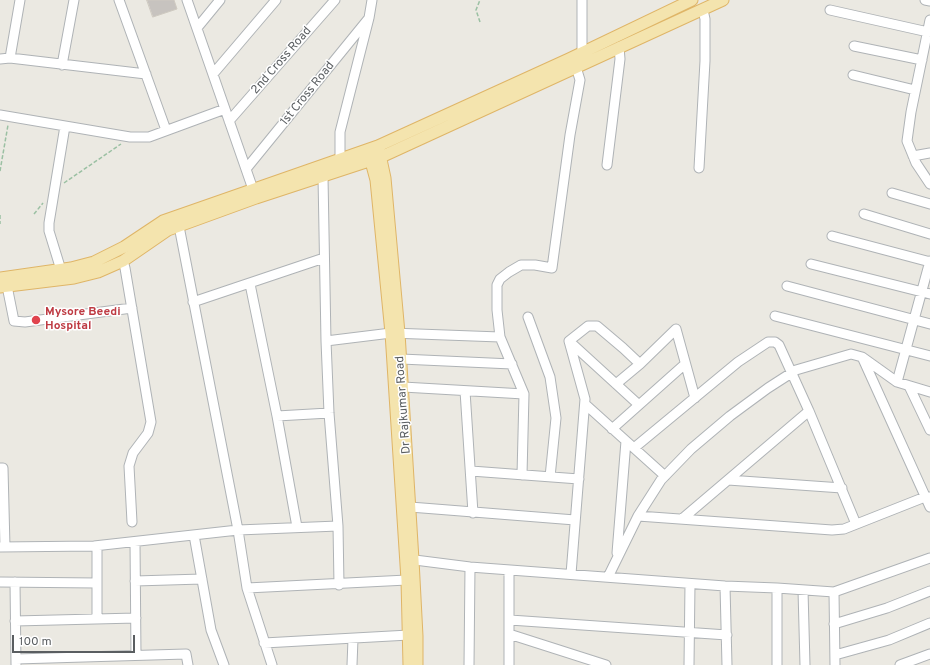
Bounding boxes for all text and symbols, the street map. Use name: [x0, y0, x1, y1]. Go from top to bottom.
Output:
street label: 2nd Cross Road: [249, 24, 315, 98]
street label: 1st Cross Road: [278, 59, 338, 129]
place label: Mysore Beedi Hospital: [45, 306, 121, 334]
marker: Mysore Beedi Hospital: [30, 314, 42, 326]
street label: Dr Rajkumar Road: [393, 355, 415, 455]
scale bar: [14, 627, 137, 653]
text: 100 m: [19, 634, 52, 650]

